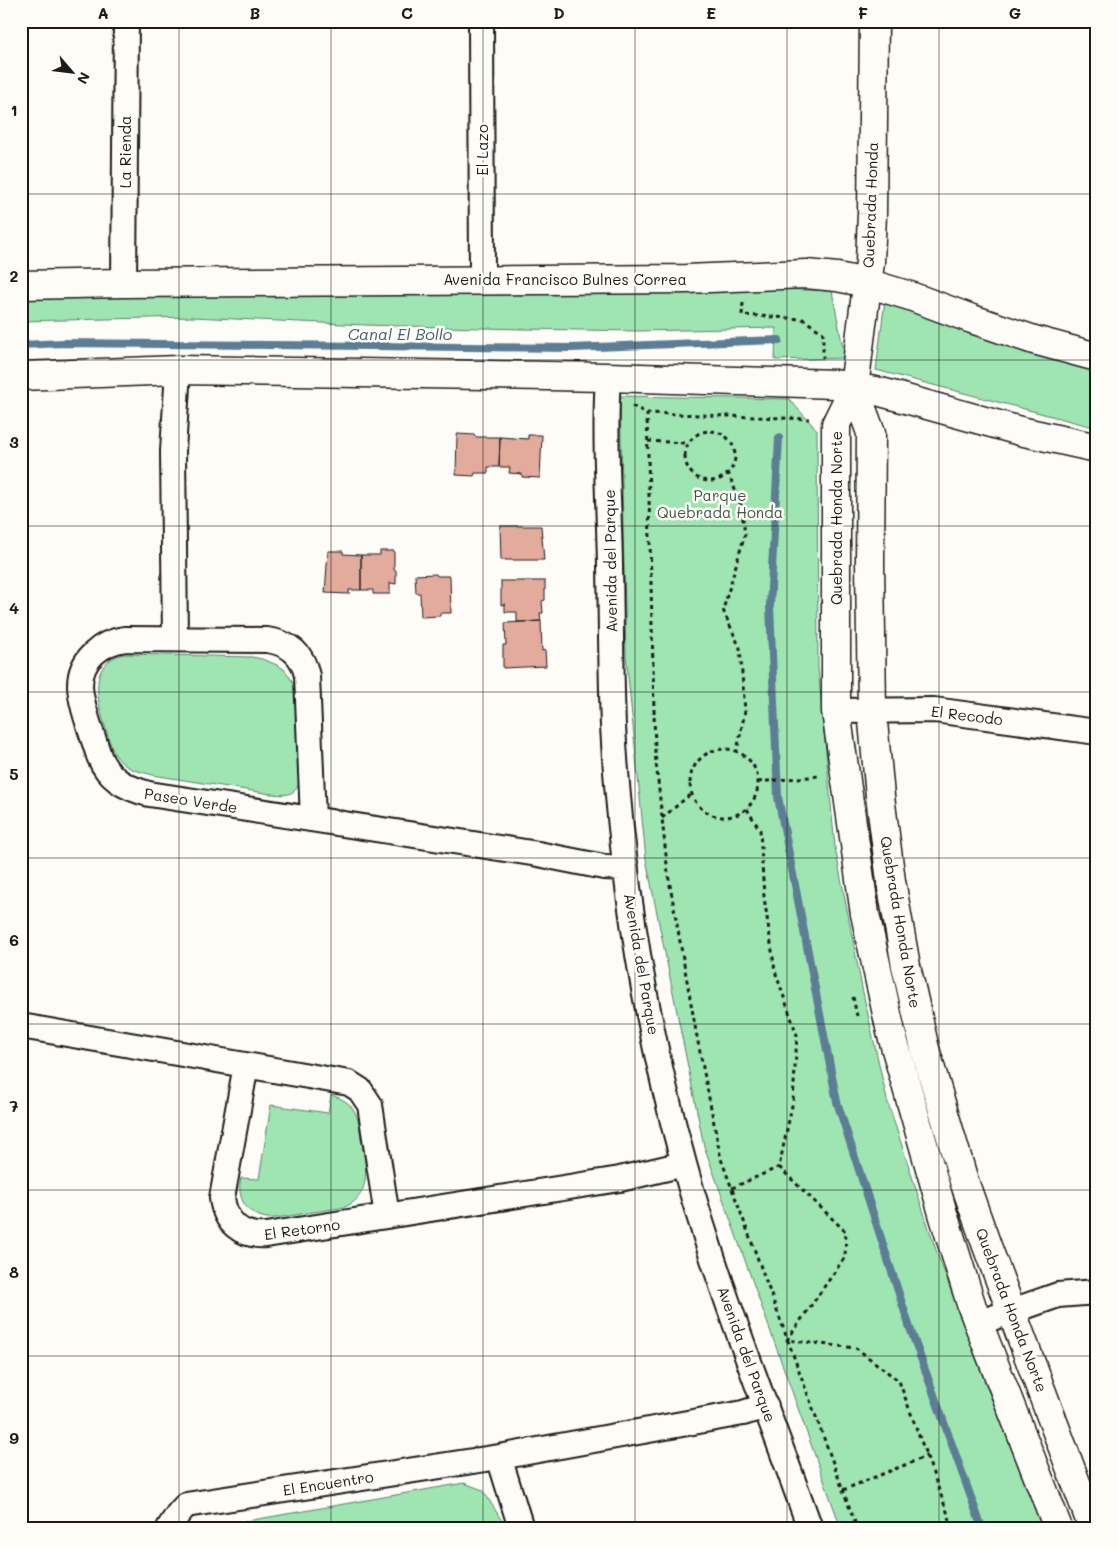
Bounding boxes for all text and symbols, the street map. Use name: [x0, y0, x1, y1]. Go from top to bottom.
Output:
text: A: [97, 2, 109, 23]
text: B: [250, 2, 260, 23]
text: C: [401, 2, 413, 23]
text: D: [553, 2, 565, 23]
text: E: [706, 2, 716, 23]
text: F: [858, 2, 868, 23]
text: G: [1009, 2, 1021, 23]
north arrow: [48, 48, 98, 98]
text: N: [73, 69, 95, 87]
text: 1: [10, 99, 18, 120]
street label: La Rienda: [115, 116, 135, 188]
street label: El Lazo: [472, 124, 492, 176]
street label: Quebrada Honda: [858, 142, 882, 268]
text: 2: [10, 265, 19, 286]
street label: Avenida Francisco Bulnes Correa: [443, 269, 687, 289]
water label: Canal El Bollo: [348, 323, 453, 344]
text: 3: [9, 431, 19, 452]
street label: Quebrada Honda Norte: [826, 431, 846, 605]
park label: Parque Quebrada Honda: [657, 485, 783, 522]
street label: Avenida del Parque: [599, 489, 621, 633]
text: 4: [9, 597, 19, 618]
street label: El Recodo: [930, 701, 1004, 729]
text: 5: [9, 763, 19, 784]
street label: Paseo Verde: [143, 783, 239, 817]
street label: Quebrada Honda Norte: [876, 834, 926, 1010]
street label: Avenida del Parque: [620, 892, 664, 1036]
text: 6: [9, 929, 19, 950]
text: 7: [10, 1095, 19, 1116]
street label: El Retorno: [263, 1214, 341, 1244]
street label: Quebrada Honda Norte: [971, 1225, 1053, 1395]
text: 8: [9, 1261, 19, 1282]
street label: Avenida del Parque: [713, 1283, 781, 1425]
text: 9: [9, 1427, 19, 1448]
street label: El Encuentro: [281, 1466, 375, 1500]

